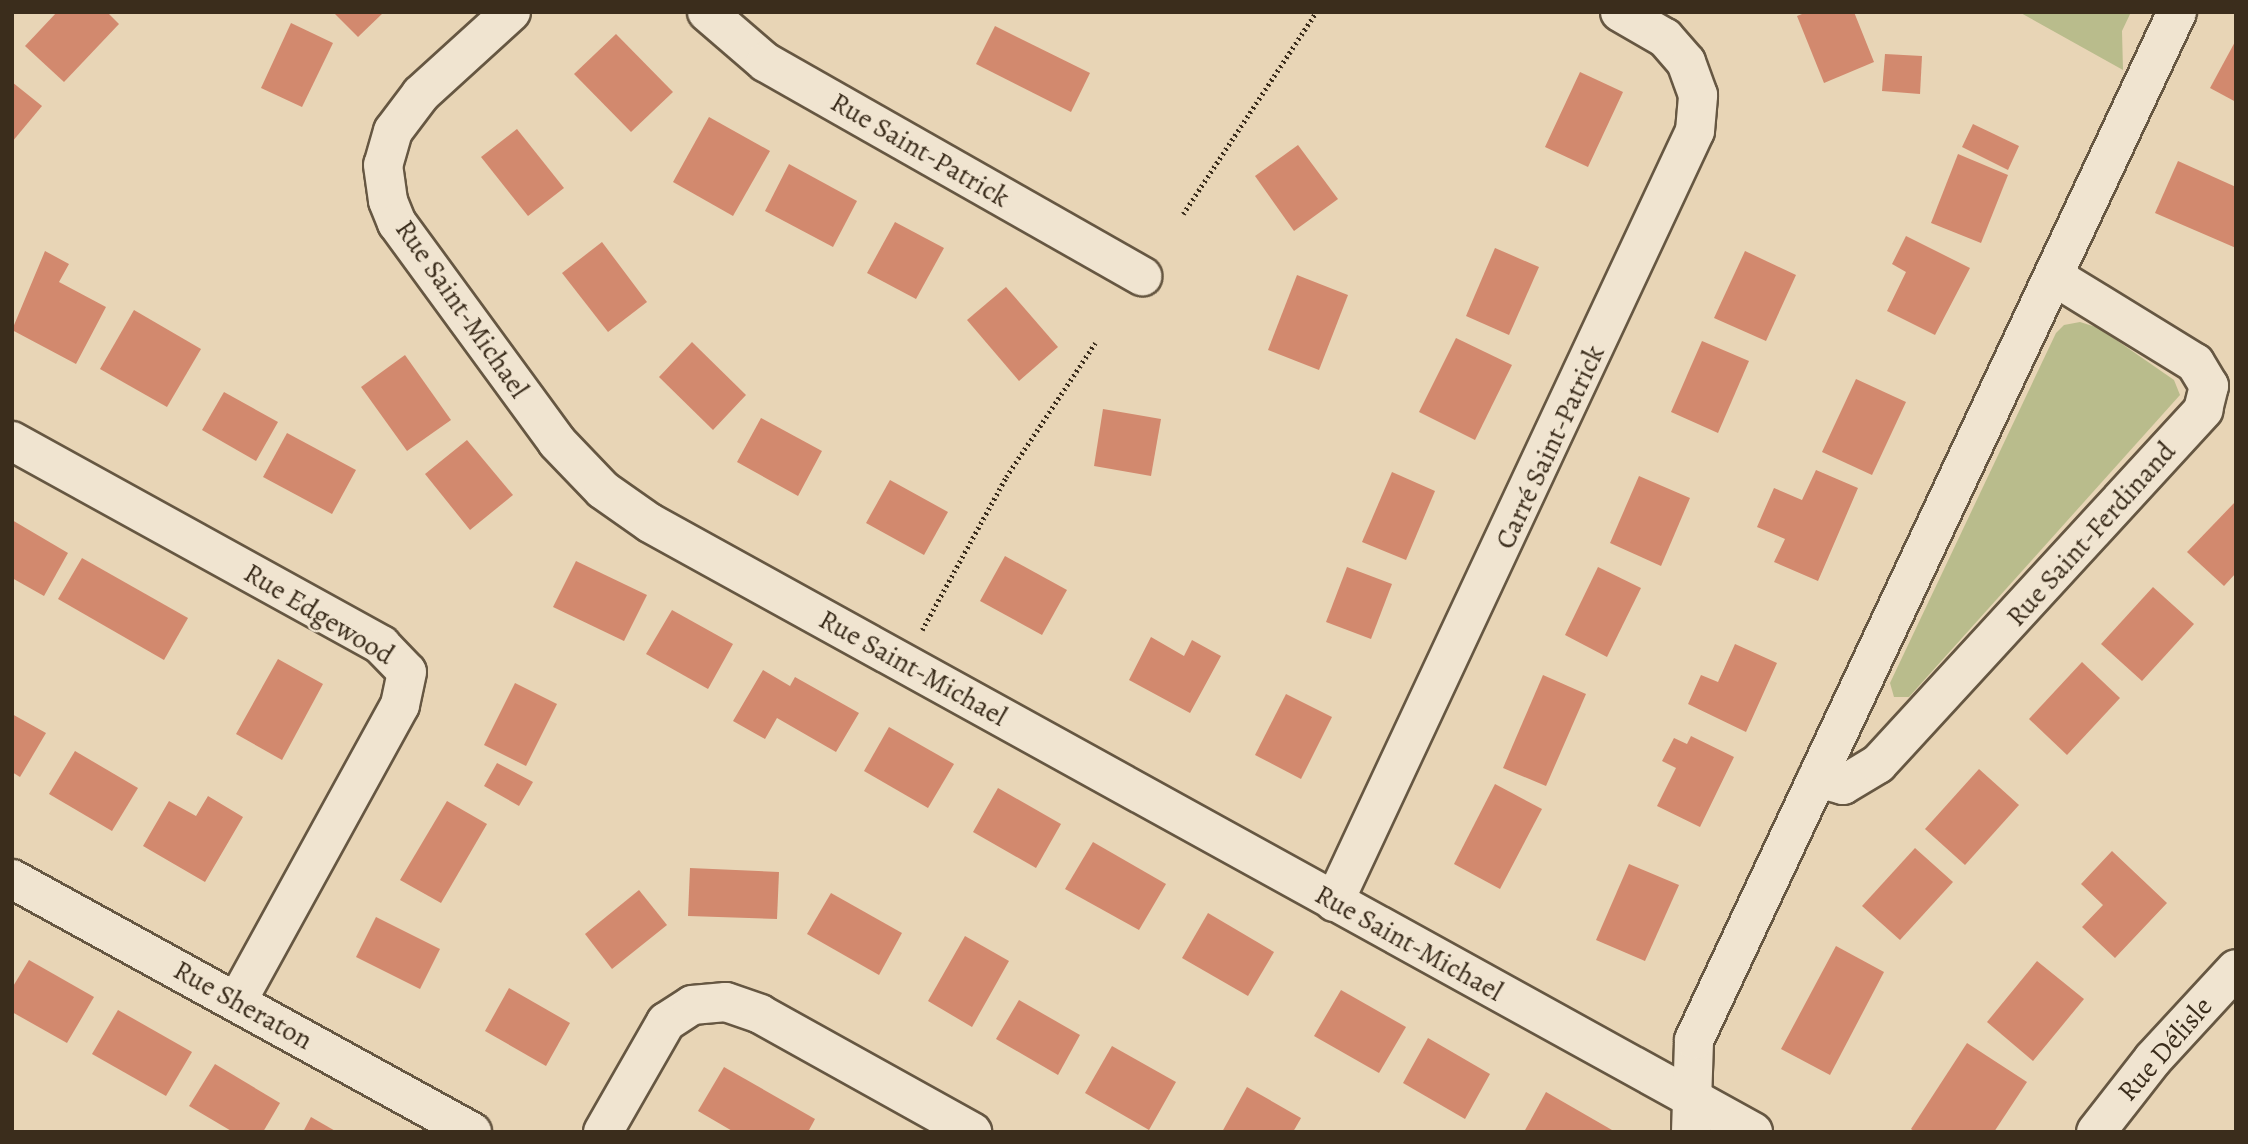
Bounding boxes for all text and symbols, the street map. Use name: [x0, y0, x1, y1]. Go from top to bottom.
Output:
street label: Rue Saint-Patrick: [825, 85, 1015, 215]
street label: Rue Saint-Michael: [388, 213, 536, 405]
street label: Carré Saint-Patrick: [1488, 340, 1612, 554]
street label: Rue Saint-Ferdinand: [1999, 435, 2183, 633]
street label: Rue Edgewood: [238, 556, 400, 672]
street label: Rue Saint-Michael: [813, 602, 1013, 734]
street label: Rue Saint-Michael: [1309, 877, 1509, 1009]
street label: Rue Sheraton: [168, 953, 318, 1057]
street label: Rue Délisle: [2111, 990, 2219, 1108]

